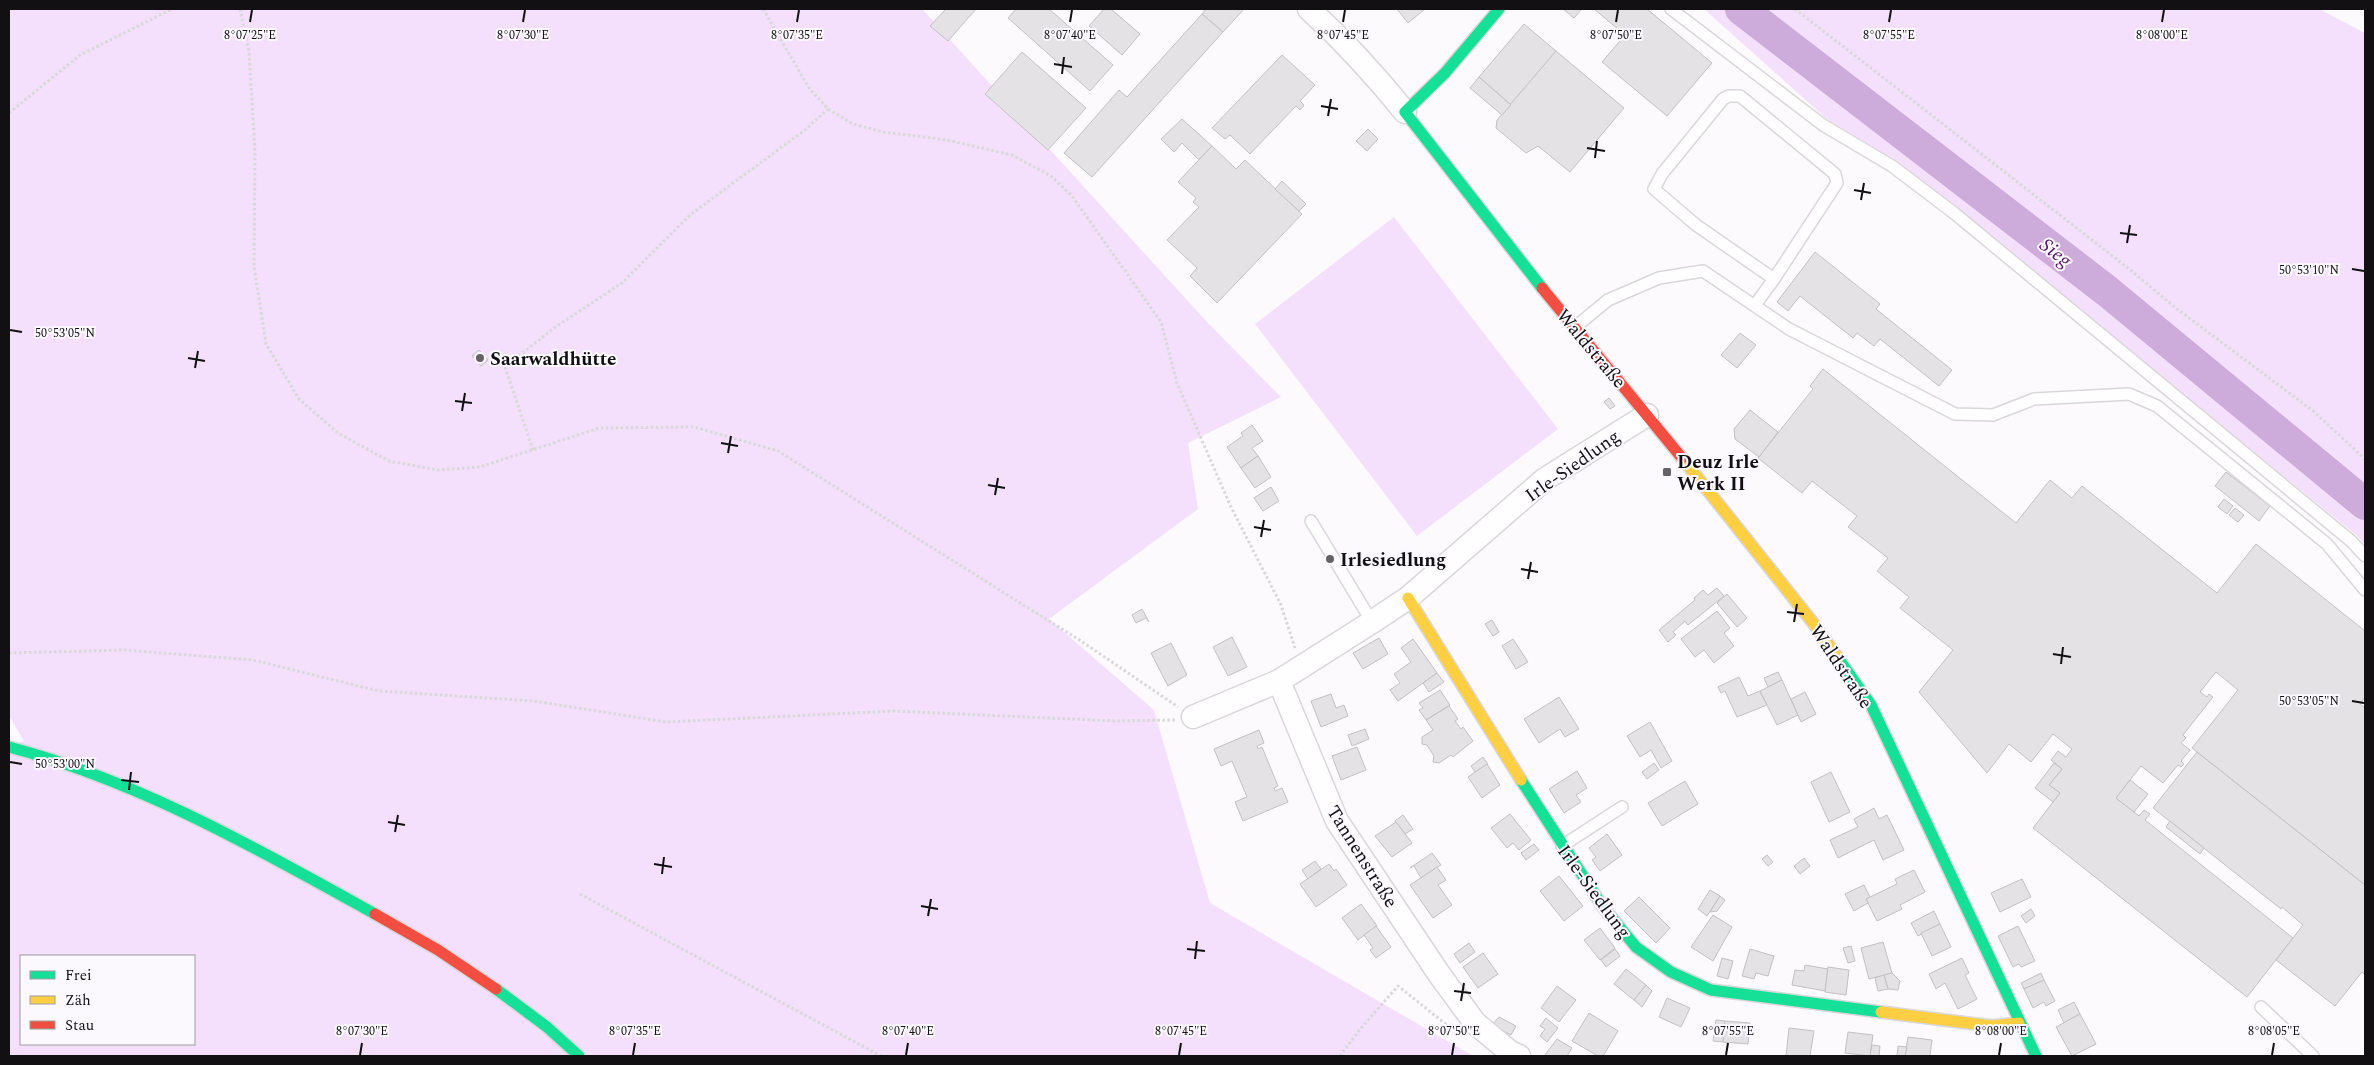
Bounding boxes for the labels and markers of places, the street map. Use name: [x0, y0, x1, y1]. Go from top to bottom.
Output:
place label: Saarwaldhütte: [490, 345, 616, 374]
marker: Saarwaldhütte: [474, 352, 486, 364]
place label: Deuz Irle Werk II: [1677, 448, 1759, 499]
marker: Deuz Irle Werk II: [1661, 466, 1673, 478]
place label: Irlesiedlung: [1340, 546, 1446, 575]
marker: Irlesiedlung: [1324, 553, 1336, 565]

